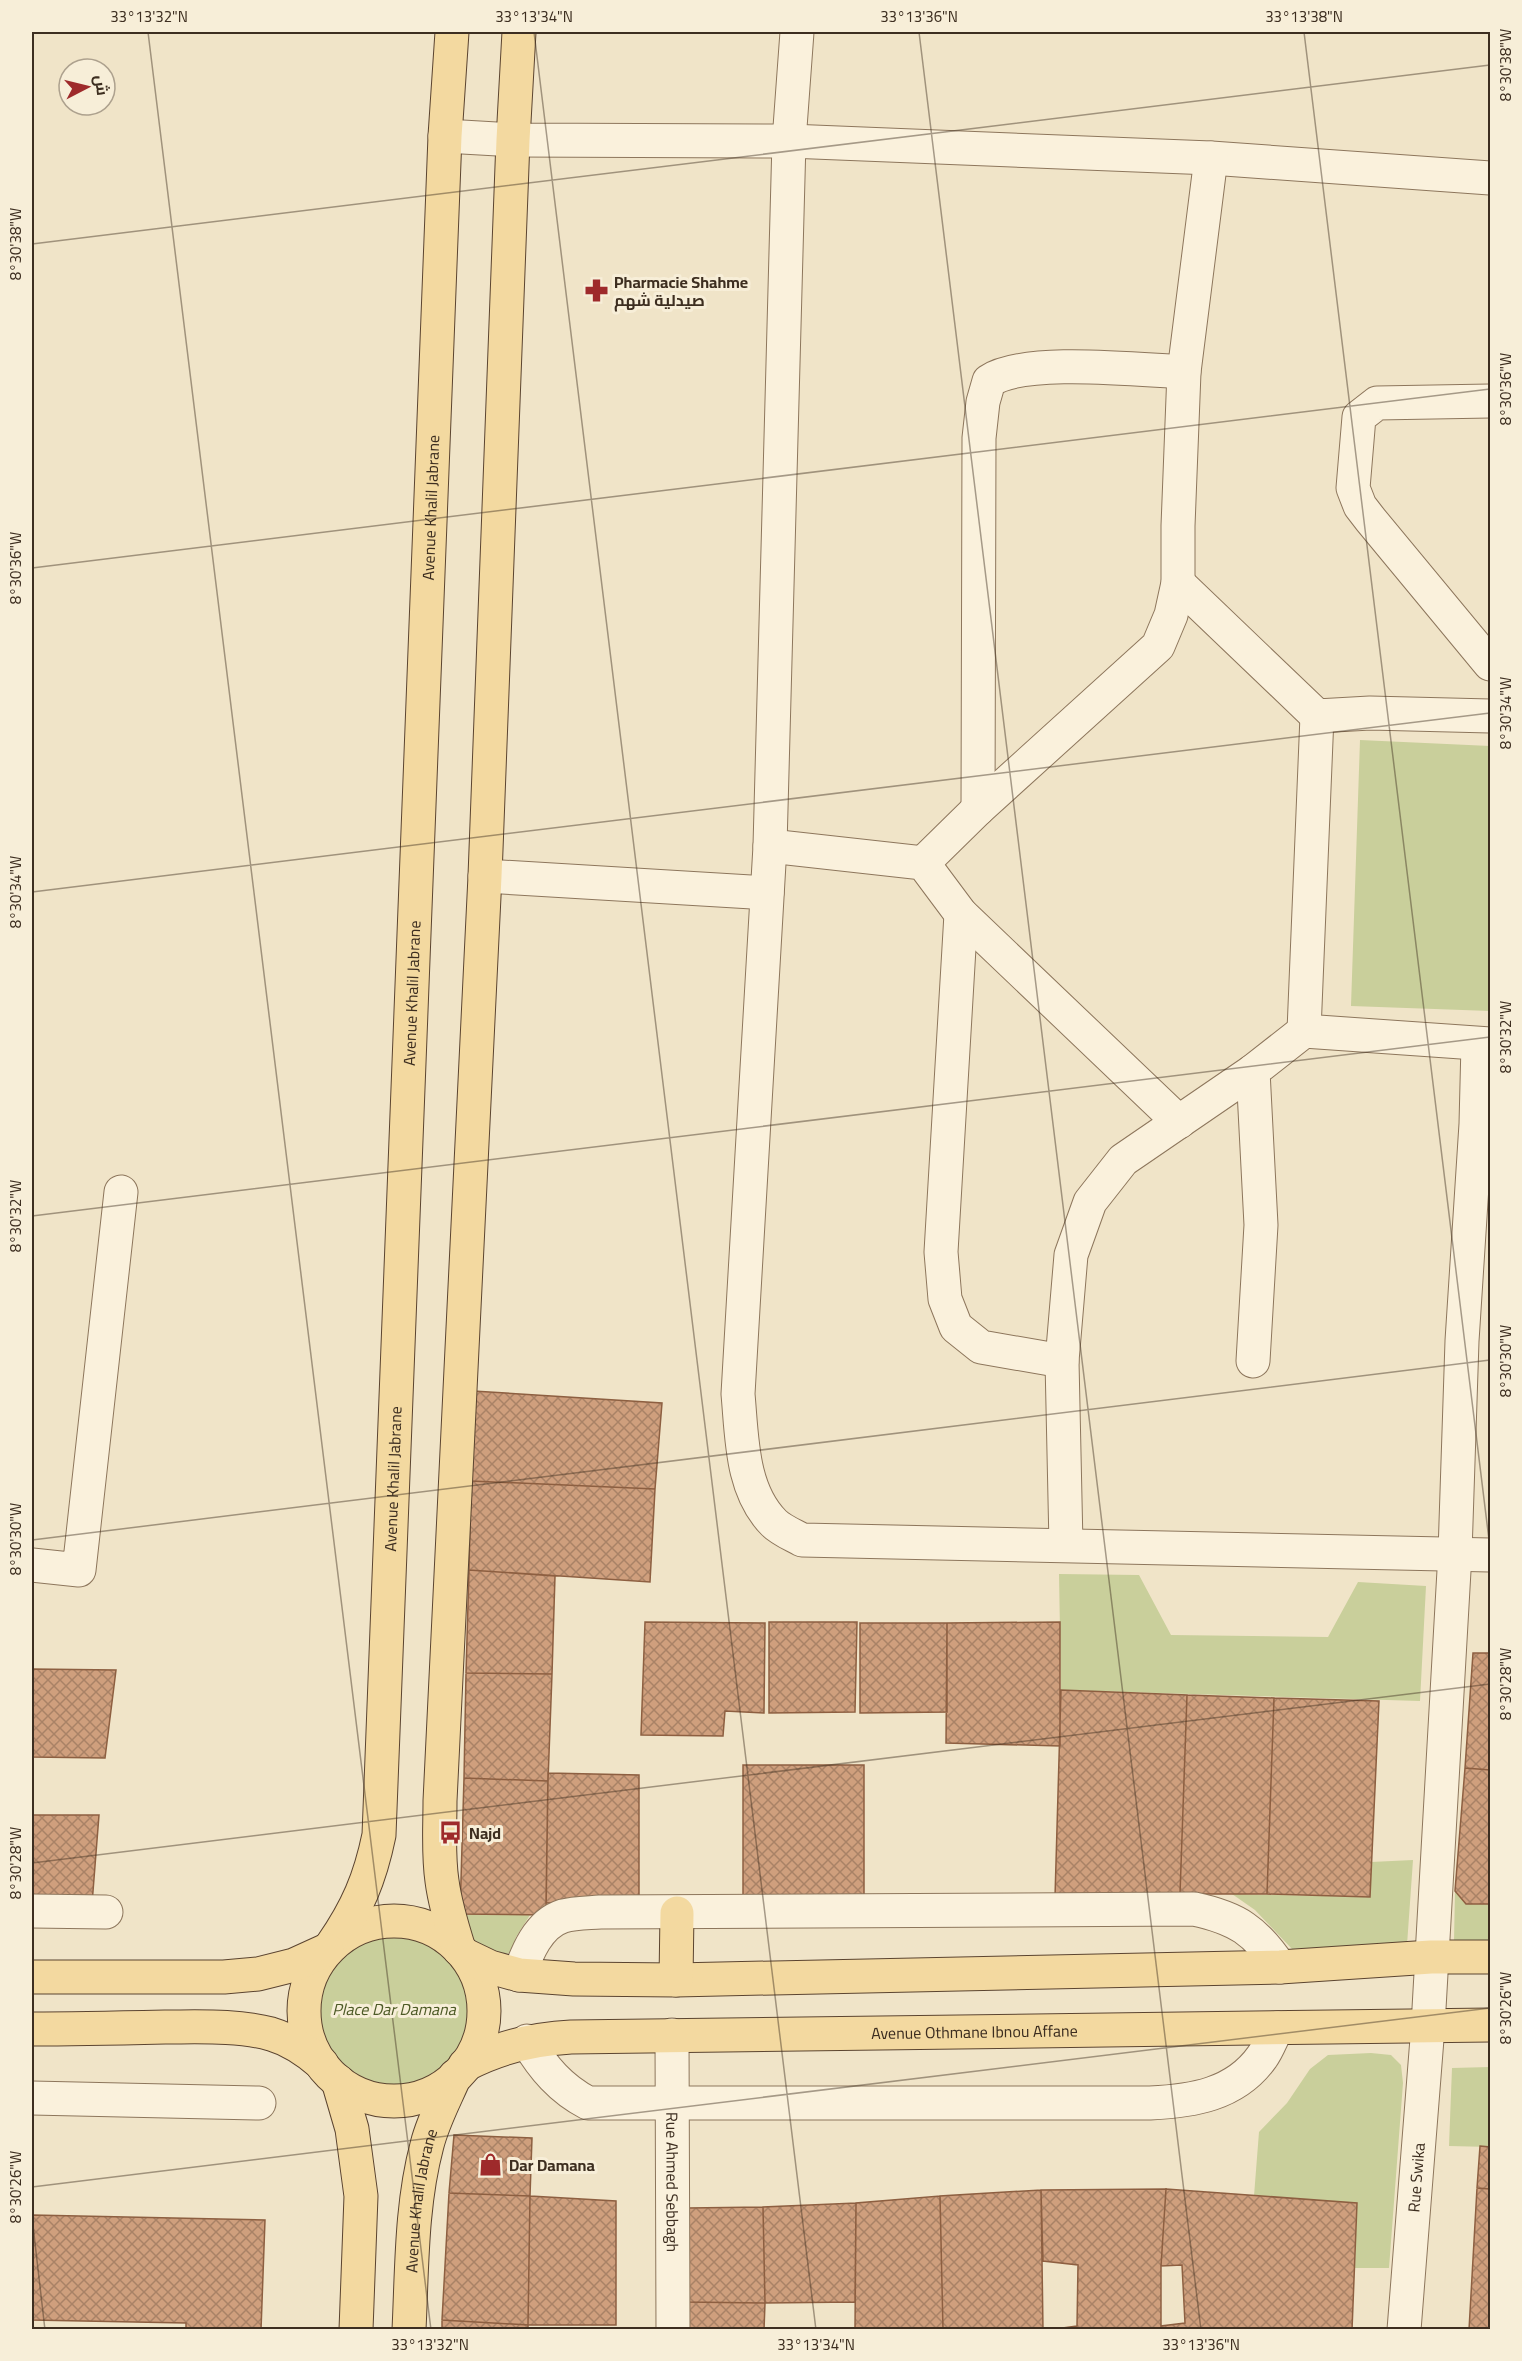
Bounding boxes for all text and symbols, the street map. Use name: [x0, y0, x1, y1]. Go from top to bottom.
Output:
text: 33°13'32"N: [110, 2, 188, 31]
text: 33°13'34"N: [495, 2, 573, 31]
text: 33°13'36"N: [880, 2, 958, 31]
text: 33°13'38"N: [1265, 2, 1343, 31]
text: 8°30'38"W: [1491, 29, 1520, 101]
north arrow: [57, 57, 117, 117]
text: ش: [86, 73, 118, 97]
text: 8°30'38"W: [1, 208, 30, 280]
place label: Pharmacie Shahme صيدلية شهم: [614, 267, 748, 315]
pharmacy icon: Pharmacie Shahme صيدلية شهم: [583, 278, 609, 304]
text: 8°30'36"W: [1491, 353, 1520, 425]
street label: Avenue Khalil Jabrane: [413, 434, 448, 581]
text: 8°30'36"W: [1, 532, 30, 604]
text: 8°30'34"W: [1491, 677, 1520, 749]
text: 8°30'34"W: [1, 856, 30, 928]
street label: Avenue Khalil Jabrane: [394, 920, 430, 1066]
text: 8°30'32"W: [1491, 1001, 1520, 1073]
text: 8°30'32"W: [1, 1180, 30, 1252]
text: 8°30'30"W: [1491, 1325, 1520, 1397]
street label: Avenue Khalil Jabrane: [375, 1406, 411, 1552]
text: 8°30'30"W: [1, 1503, 30, 1575]
text: 8°30'28"W: [1491, 1648, 1520, 1720]
place label: Najd: [469, 1818, 501, 1848]
bus stop icon: Najd: [438, 1820, 464, 1846]
text: 8°30'28"W: [1, 1827, 30, 1899]
text: 8°30'26"W: [1491, 1972, 1520, 2044]
park label: Place Dar Damana: [332, 1994, 457, 2024]
street label: Avenue Othmane Ibnou Affane: [871, 2015, 1078, 2048]
street label: Rue Ahmed Sebbagh: [657, 2112, 688, 2252]
street label: Avenue Khalil Jabrane: [396, 2125, 446, 2273]
street label: Rue Swika: [1398, 2141, 1434, 2213]
place label: Dar Damana: [509, 2150, 595, 2180]
text: 8°30'26"W: [1, 2151, 30, 2223]
shop icon: Dar Damana: [478, 2152, 504, 2178]
text: 33°13'32"N: [391, 2330, 469, 2359]
text: 33°13'34"N: [777, 2330, 855, 2359]
text: 33°13'36"N: [1162, 2330, 1240, 2359]

